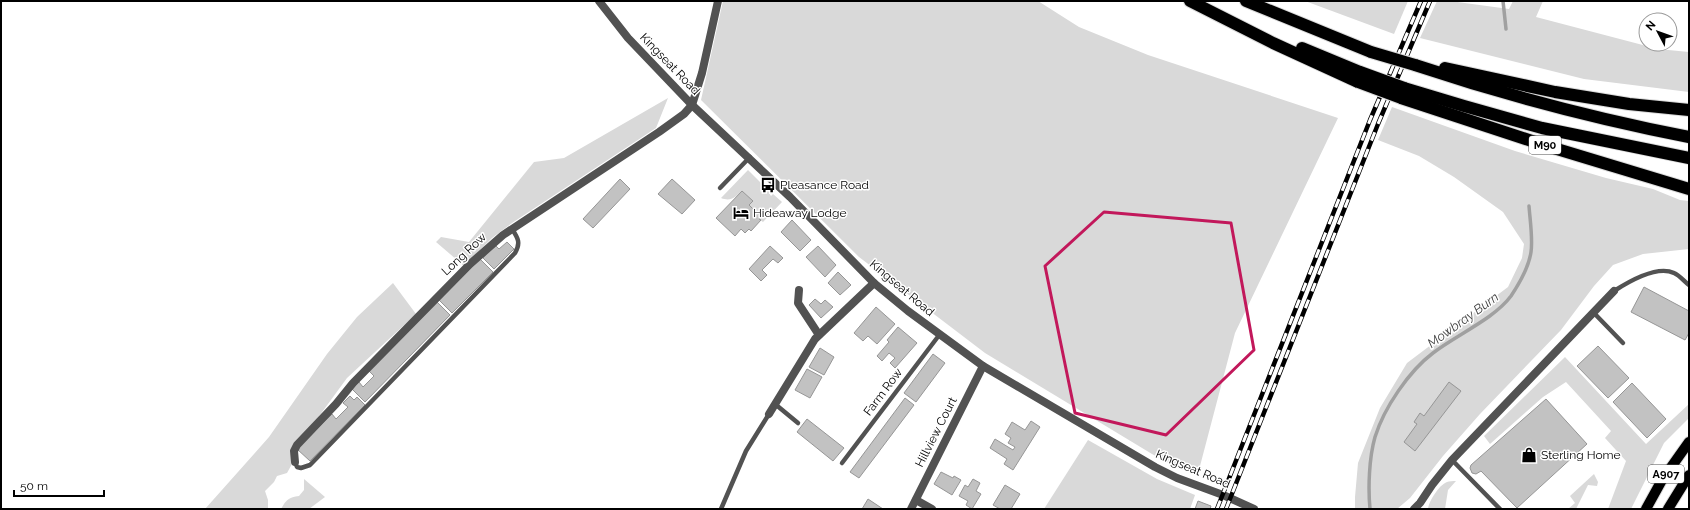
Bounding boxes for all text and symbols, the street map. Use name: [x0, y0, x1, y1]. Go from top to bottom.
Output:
north arrow: [1638, 12, 1678, 52]
text: N: [1643, 18, 1658, 33]
street label: Kingseat Road: [637, 30, 703, 98]
road number: M90: [1529, 136, 1561, 154]
bus stop icon: Pleasance Road: [759, 176, 777, 194]
place label: Pleasance Road: [780, 178, 869, 192]
hotel icon: Hideaway Lodge: [732, 204, 750, 222]
place label: Hideaway Lodge: [753, 206, 846, 220]
street label: Long Row: [439, 230, 489, 278]
street label: Kingseat Road: [867, 257, 937, 319]
water label: Mowbray Burn: [1424, 289, 1502, 351]
street label: Farm Row: [861, 365, 905, 418]
street label: Hillview Court: [912, 395, 960, 469]
shop icon: Sterling Home: [1520, 446, 1538, 464]
street label: Kingseat Road: [1153, 447, 1233, 491]
place label: Sterling Home: [1541, 448, 1621, 462]
road number: A907: [1648, 465, 1684, 483]
scale bar: [14, 472, 104, 498]
text: 50 m: [20, 479, 48, 493]

